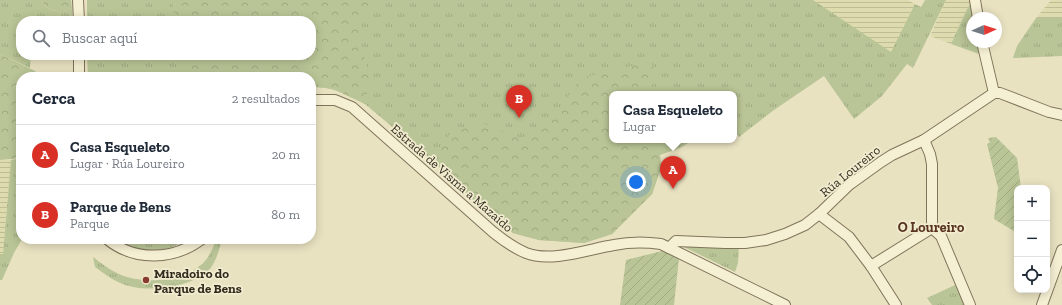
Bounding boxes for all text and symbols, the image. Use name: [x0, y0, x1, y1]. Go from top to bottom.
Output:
north arrow: [966, 12, 1002, 48]
search box: [16, 16, 316, 60]
icon: search: [30, 27, 52, 49]
text: Buscar aquí: [62, 29, 138, 47]
pin: B: [506, 85, 532, 118]
text: Cerca: [32, 88, 75, 108]
text: 2 resultados: [232, 91, 300, 106]
popup: [609, 91, 737, 143]
text: Casa Esqueleto: [623, 101, 723, 119]
text: Lugar: [623, 119, 656, 134]
street label: Estrada de Visma a Mazaído: [388, 121, 516, 235]
text: Casa Esqueleto: [70, 138, 170, 156]
street label: Rúa Loureiro: [817, 142, 883, 200]
text: A: [41, 147, 49, 162]
text: 20 m: [272, 147, 300, 162]
text: Lugar · Rúa Loureiro: [70, 156, 185, 171]
pin: A: [660, 156, 686, 189]
your location: [626, 172, 646, 192]
map controls: [1014, 185, 1050, 293]
button: +: [1014, 185, 1050, 221]
text: Parque de Bens: [70, 198, 171, 216]
text: B: [41, 207, 49, 222]
text: 80 m: [271, 207, 300, 222]
text: Parque: [70, 216, 109, 231]
district label: O Loureiro: [898, 219, 965, 236]
button: −: [1014, 221, 1050, 257]
button: locate: [1014, 257, 1050, 293]
place label: Miradoiro do Parque de Bens: [154, 266, 242, 296]
marker: Miradoiro do Parque de Bens: [141, 275, 151, 285]

